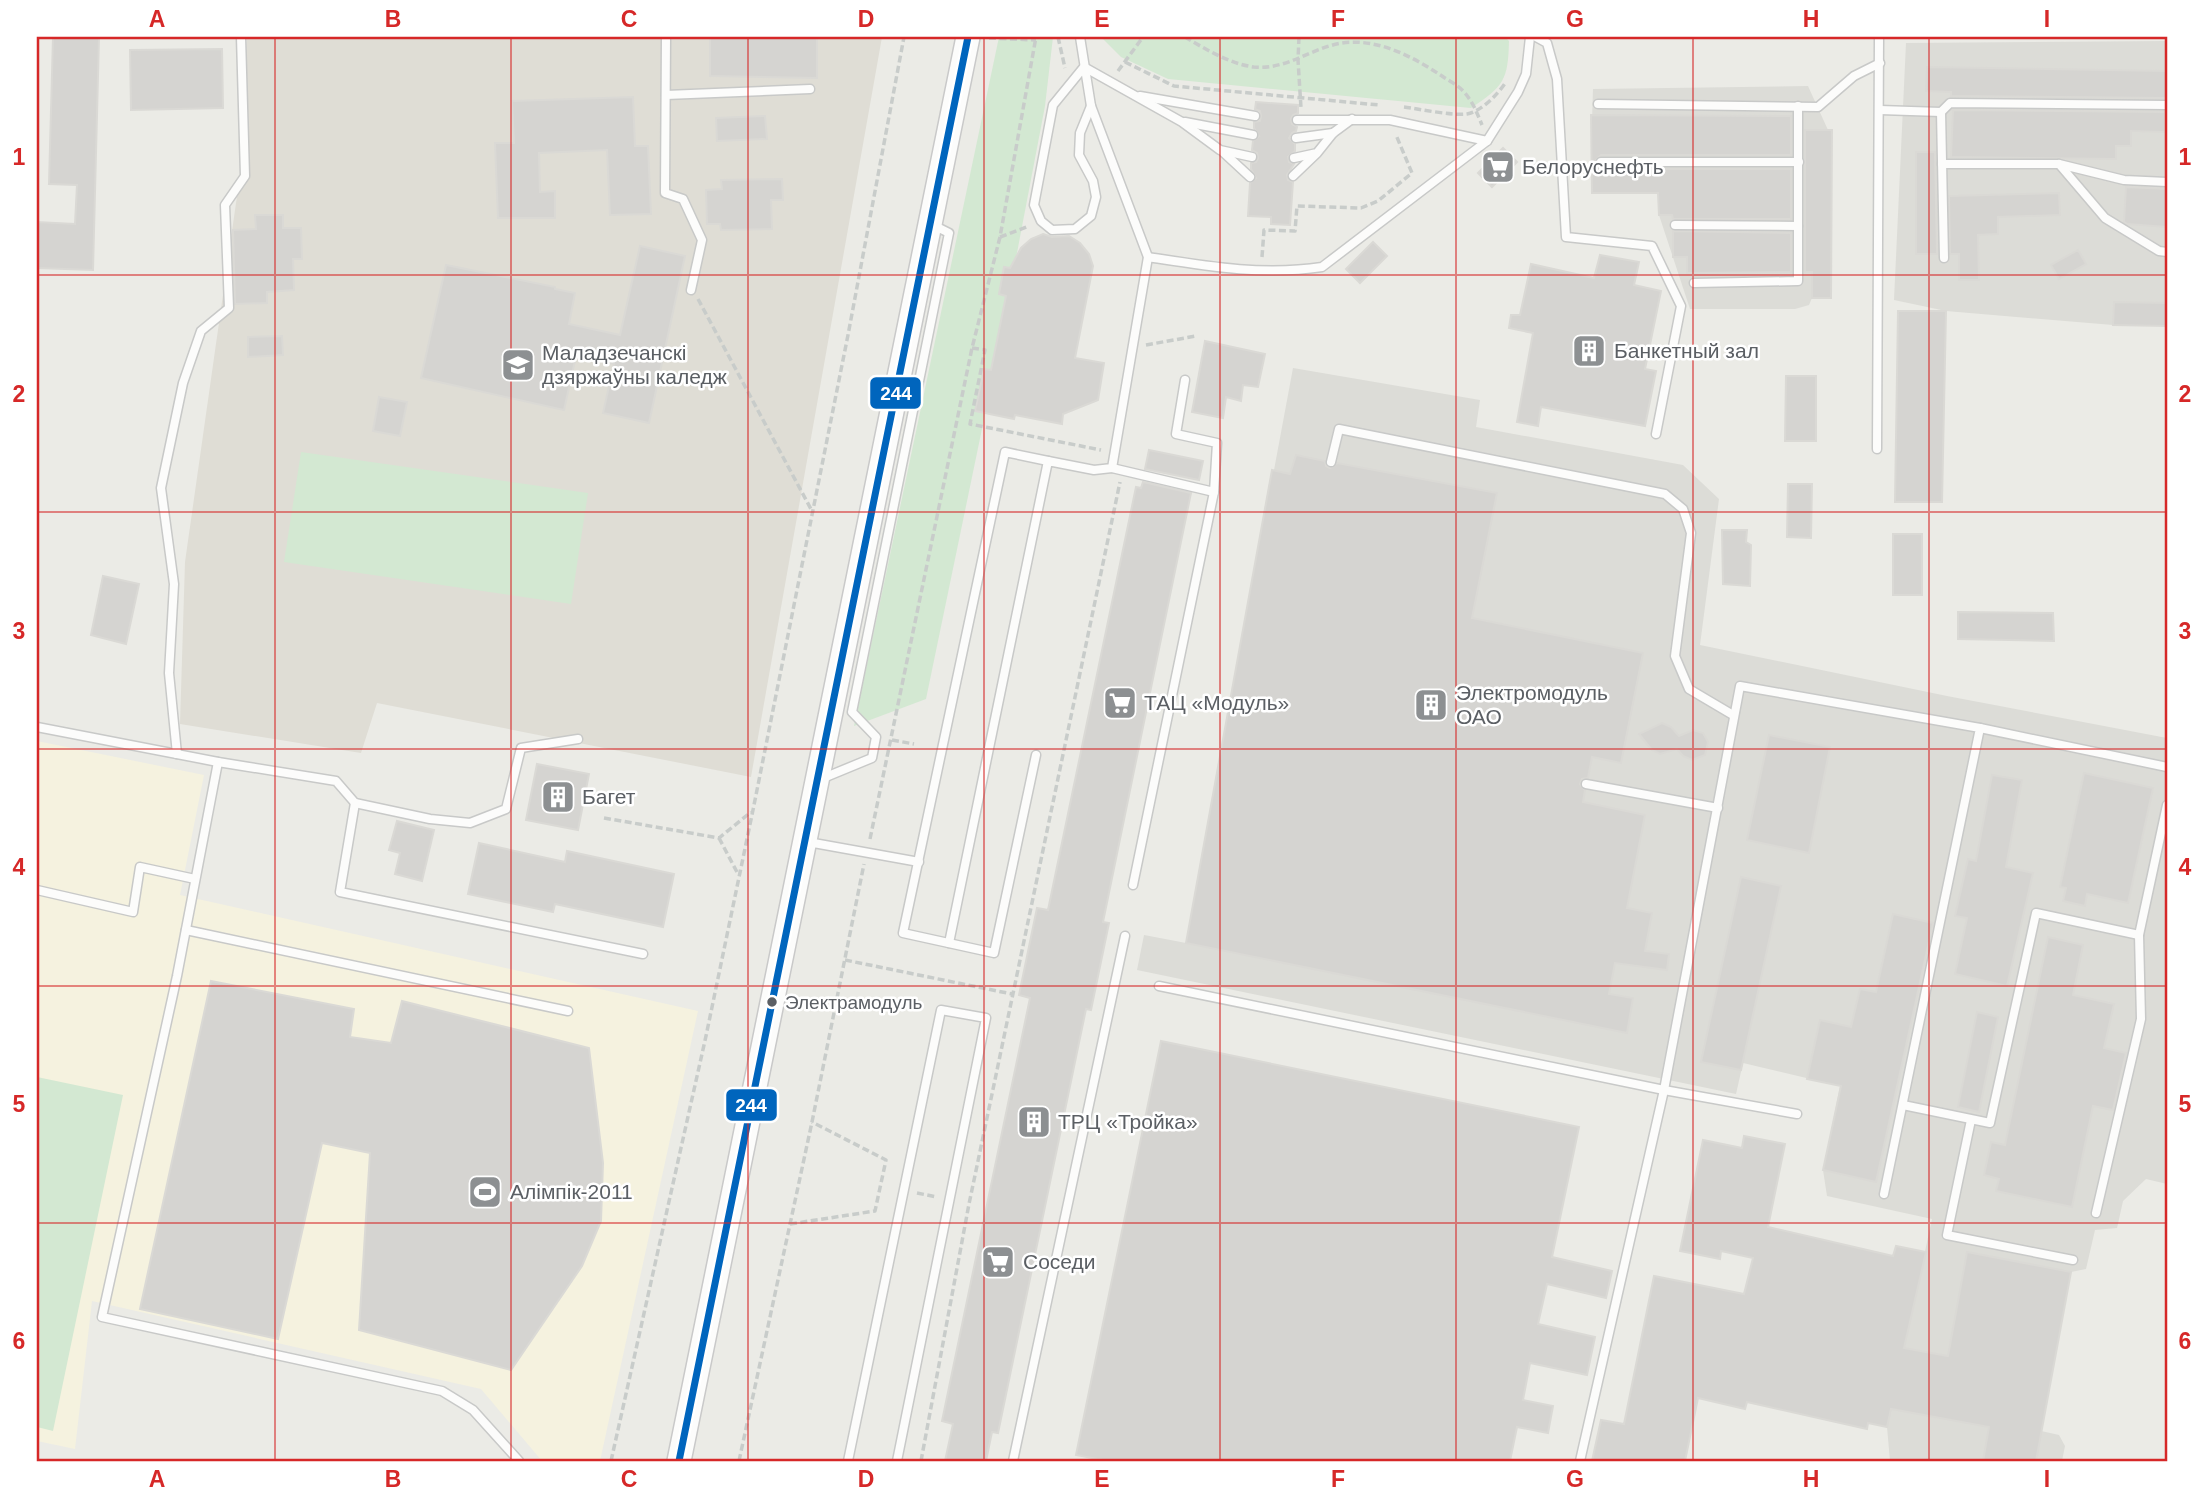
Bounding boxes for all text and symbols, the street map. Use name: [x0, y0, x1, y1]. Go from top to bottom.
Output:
text: A: [149, 6, 165, 32]
text: B: [385, 6, 401, 32]
text: C: [621, 6, 637, 32]
text: D: [858, 6, 874, 32]
text: E: [1094, 6, 1110, 32]
text: F: [1331, 6, 1345, 32]
text: G: [1566, 6, 1584, 32]
text: H: [1803, 6, 1819, 32]
text: I: [2044, 6, 2050, 32]
text: 1: [13, 144, 26, 170]
text: 1: [2179, 144, 2192, 170]
supermarket icon: Белоруснефть: [1479, 148, 1517, 186]
place label: Белоруснефть: [1522, 155, 1664, 178]
building icon: Банкетный зал: [1570, 332, 1608, 370]
place label: Банкетный зал: [1614, 339, 1759, 362]
place label: Маладзечанскі дзяржаўны каледж: [542, 341, 727, 388]
school or university icon: Маладзечанскі дзяржаўны каледж: [499, 346, 537, 384]
line badge: 244: [869, 376, 922, 410]
text: 2: [13, 381, 25, 407]
text: 2: [2179, 381, 2191, 407]
text: 244: [880, 383, 912, 404]
text: 3: [13, 618, 25, 644]
text: 3: [2179, 618, 2191, 644]
place label: Электромодуль ОАО: [1456, 681, 1608, 728]
supermarket icon: ТАЦ «Модуль»: [1101, 684, 1139, 722]
building icon: Электромодуль ОАО: [1412, 686, 1450, 724]
place label: ТАЦ «Модуль»: [1144, 691, 1289, 714]
building icon: Багет: [539, 778, 577, 816]
place label: Багет: [582, 785, 636, 808]
text: 4: [13, 854, 26, 880]
text: 4: [2179, 854, 2192, 880]
place label: Электрамодуль: [785, 992, 923, 1013]
marker: Электрамодуль: [765, 995, 779, 1009]
line badge: 244: [725, 1088, 778, 1122]
text: 5: [13, 1091, 26, 1117]
text: 5: [2179, 1091, 2192, 1117]
text: 244: [735, 1095, 767, 1116]
building icon: ТРЦ «Тройка»: [1015, 1103, 1053, 1141]
place label: ТРЦ «Тройка»: [1058, 1110, 1198, 1133]
sports icon: Алімпік-2011: [466, 1173, 504, 1211]
place label: Алімпік-2011: [510, 1180, 633, 1203]
supermarket icon: Соседи: [979, 1243, 1017, 1281]
place label: Соседи: [1023, 1250, 1096, 1273]
text: 6: [13, 1328, 25, 1354]
text: 6: [2179, 1328, 2191, 1354]
text: A: [149, 1466, 165, 1492]
text: B: [385, 1466, 401, 1492]
text: C: [621, 1466, 637, 1492]
text: D: [858, 1466, 874, 1492]
text: E: [1094, 1466, 1110, 1492]
text: F: [1331, 1466, 1345, 1492]
text: G: [1566, 1466, 1584, 1492]
text: H: [1803, 1466, 1819, 1492]
text: I: [2044, 1466, 2050, 1492]

